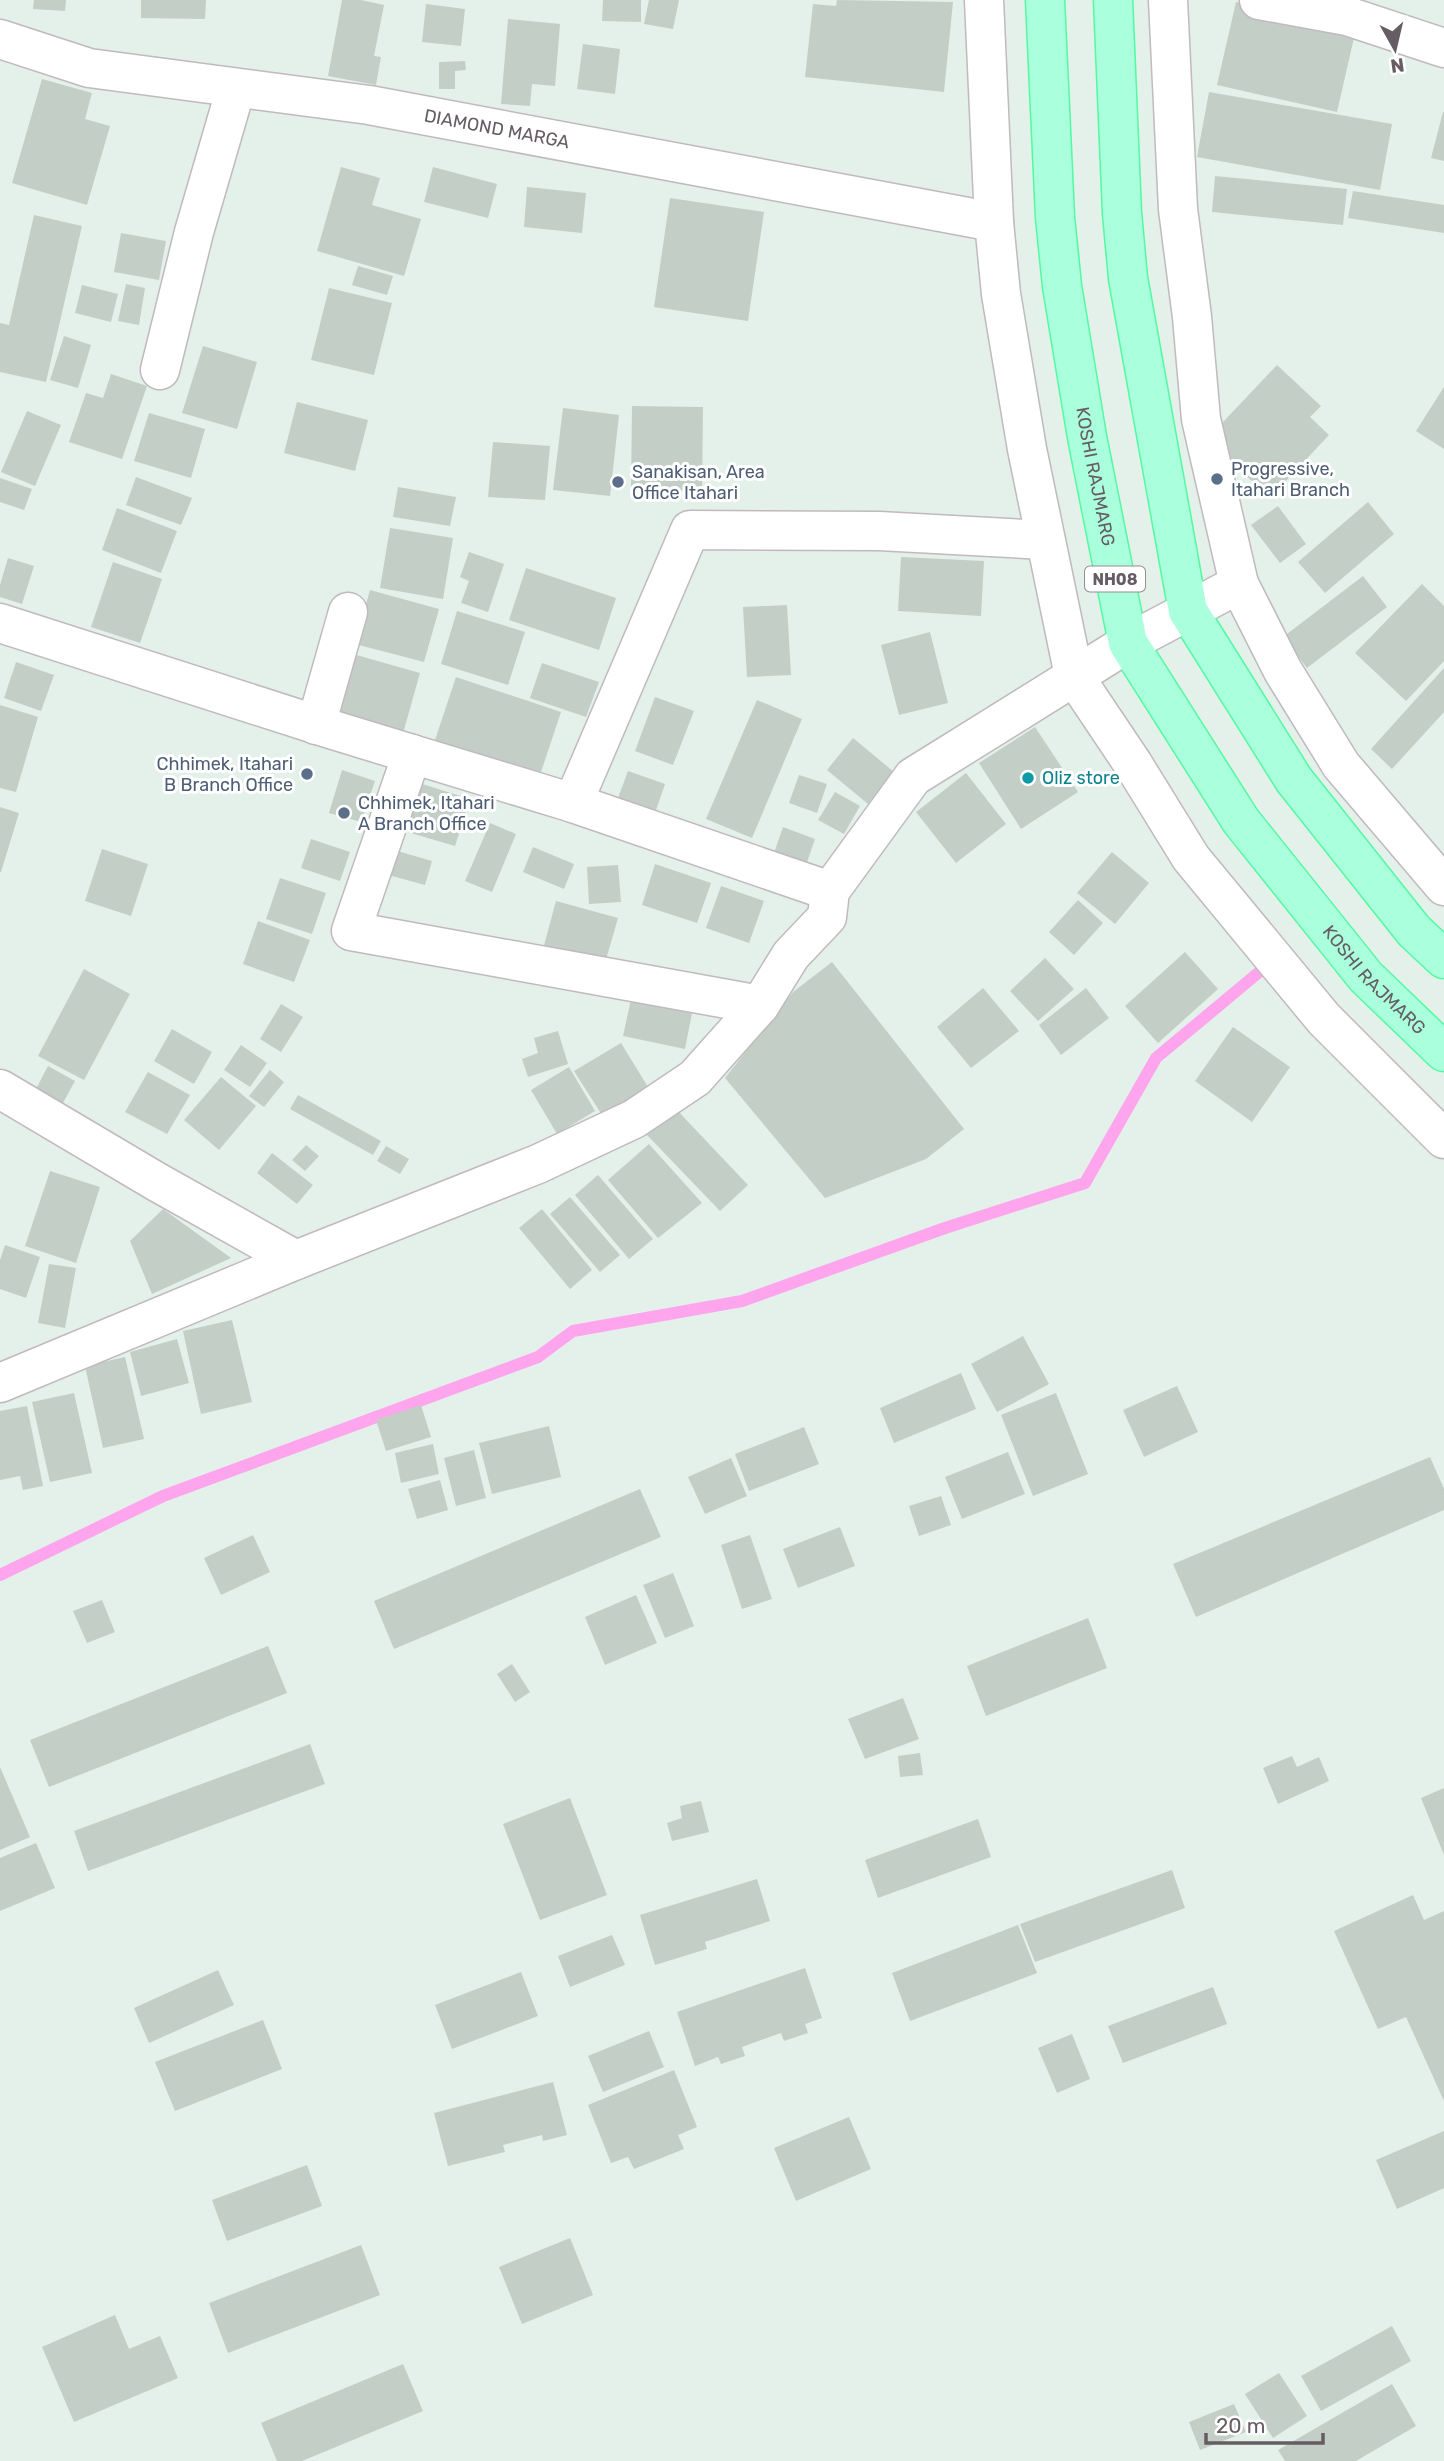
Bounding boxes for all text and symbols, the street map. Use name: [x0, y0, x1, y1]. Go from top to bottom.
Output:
north arrow: [1360, 14, 1430, 84]
text: N: [1389, 53, 1406, 78]
street label: DIAMOND MARGA: [422, 105, 571, 153]
street label: KOSHI RAJMARG: [1071, 405, 1119, 548]
place label: Progressive, Itahari Branch: [1231, 458, 1350, 501]
place label: Sanakisan, Area Office Itahari: [632, 461, 765, 504]
marker: Progressive, Itahari Branch: [1209, 471, 1225, 487]
marker: Sanakisan, Area Office Itahari: [610, 474, 626, 490]
road number: NH08: [1085, 566, 1145, 592]
place label: Chhimek, Itahari B Branch Office: [156, 753, 293, 796]
marker: Chhimek, Itahari B Branch Office: [299, 766, 315, 782]
place label: Oliz store: [1042, 767, 1120, 789]
marker: Oliz store: [1020, 770, 1036, 786]
place label: Chhimek, Itahari A Branch Office: [358, 792, 495, 835]
marker: Chhimek, Itahari A Branch Office: [336, 805, 352, 821]
street label: KOSHI RAJMARG: [1318, 921, 1430, 1039]
scale bar: [1206, 2402, 1323, 2446]
text: 20 m: [1216, 2413, 1265, 2438]

